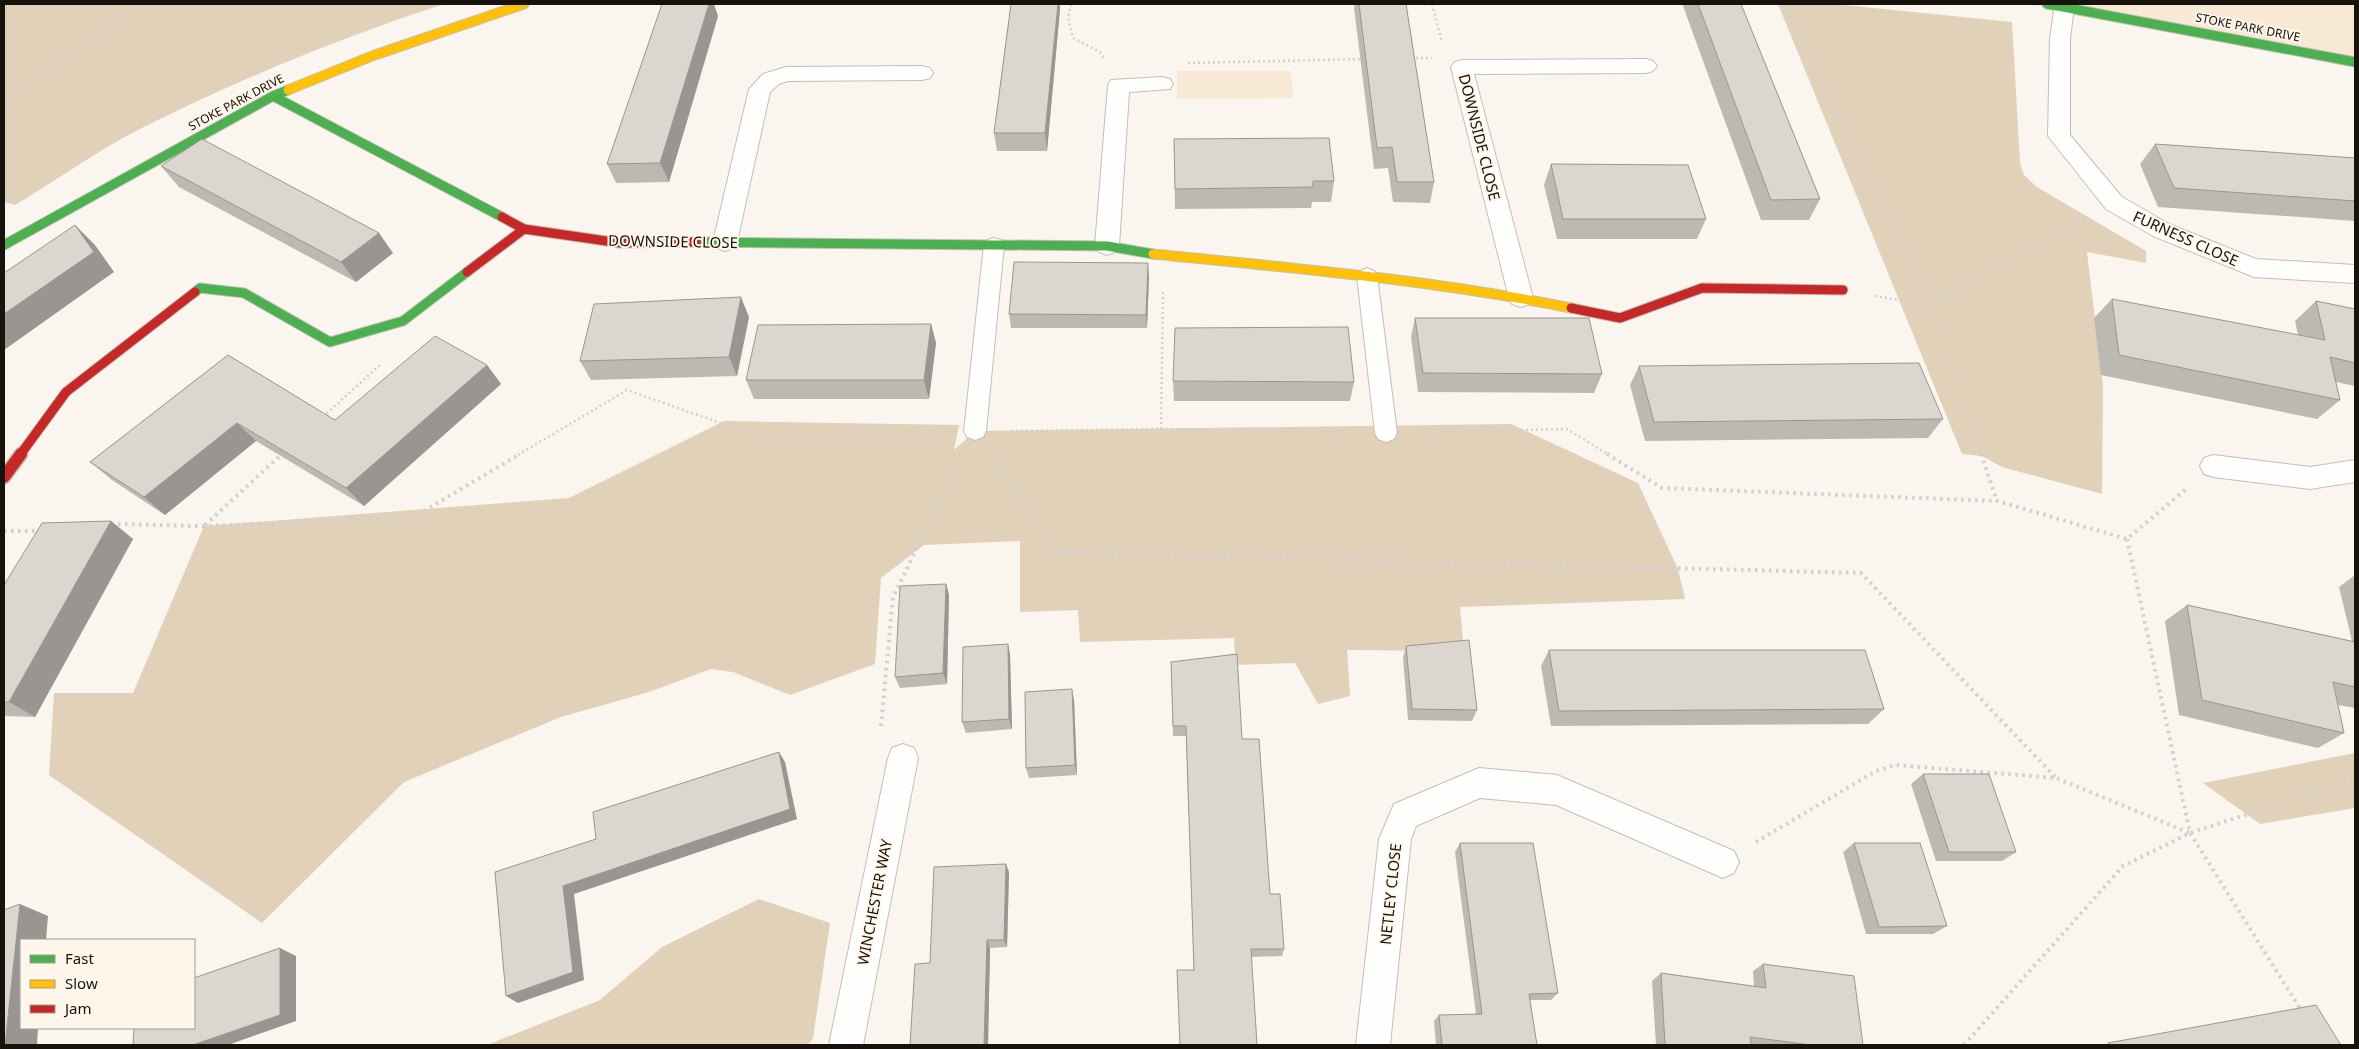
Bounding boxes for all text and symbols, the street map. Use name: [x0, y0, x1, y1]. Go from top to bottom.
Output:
street label: STOKE PARK DRIVE: [2194, 9, 2302, 45]
street label: STOKE PARK DRIVE: [185, 70, 287, 134]
street label: DOWNSIDE CLOSE: [1455, 72, 1505, 202]
street label: FURNESS CLOSE: [2130, 206, 2242, 270]
street label: DOWNSIDE CLOSE: [608, 230, 738, 252]
street label: WINCHESTER WAY: [852, 837, 896, 967]
street label: NETLEY CLOSE: [1375, 842, 1405, 946]
legend: [20, 939, 195, 1029]
text: Fast: [65, 948, 94, 968]
text: Slow: [65, 973, 98, 993]
text: Jam: [63, 998, 92, 1018]

